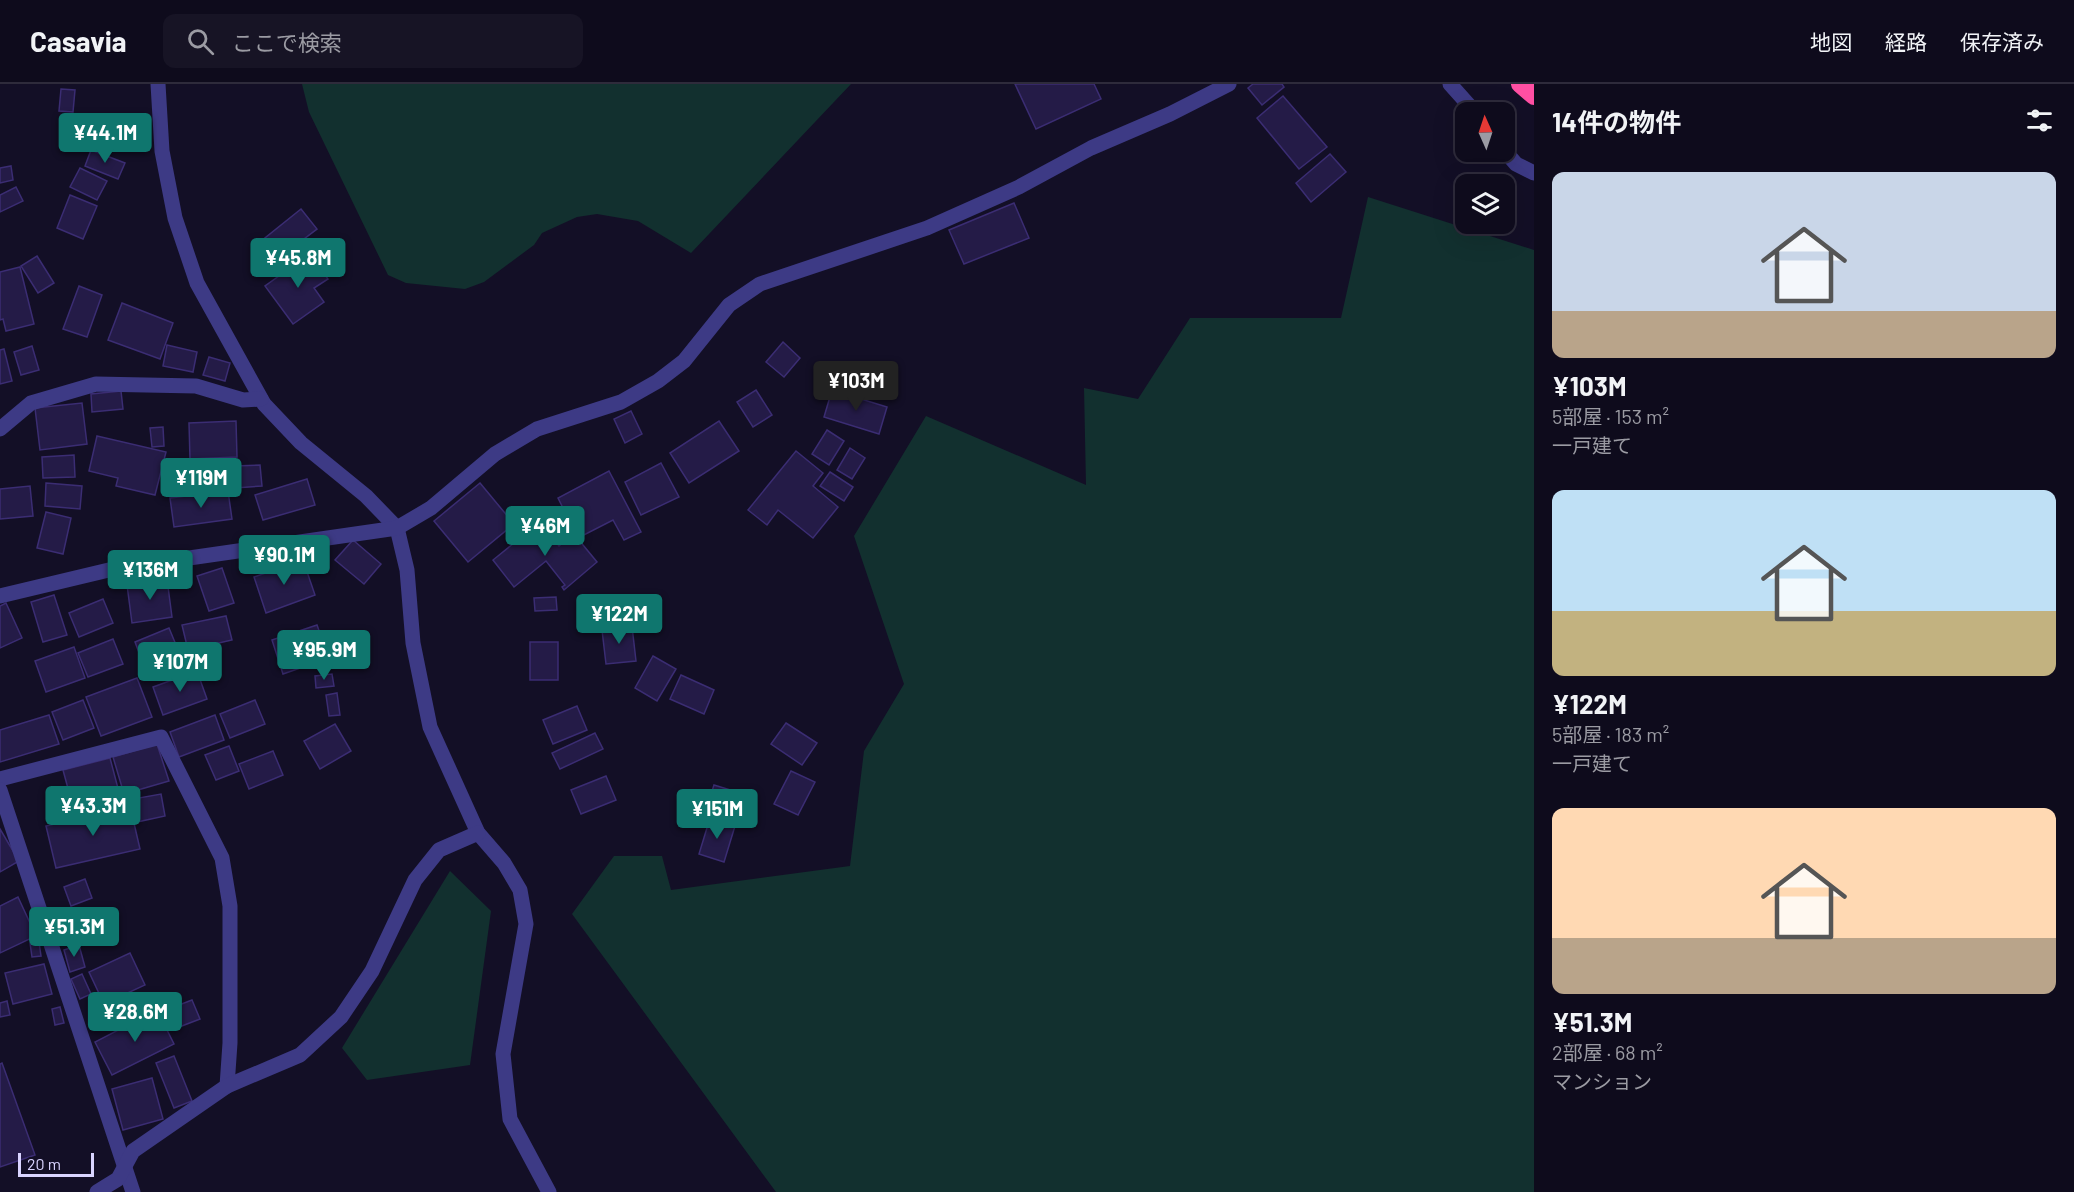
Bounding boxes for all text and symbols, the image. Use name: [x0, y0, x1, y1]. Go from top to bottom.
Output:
search box: [163, 14, 583, 68]
text: Casavia: [30, 24, 127, 58]
icon: search: [184, 25, 217, 58]
text: ここで検索: [232, 29, 342, 55]
text: 地図: [1810, 29, 1852, 54]
text: 経路: [1885, 29, 1927, 54]
text: 保存済み: [1960, 29, 2044, 54]
north arrow: [1455, 102, 1515, 162]
map controls: [1455, 102, 1515, 234]
icon: filters: [2023, 104, 2056, 137]
text: 14件の物件: [1552, 106, 1681, 137]
pin: ¥44.1M: [56, 113, 154, 164]
text: ¥44.1M: [73, 120, 137, 144]
button: layers: [1455, 174, 1515, 234]
icon: home: [1750, 211, 1858, 319]
pin: ¥45.8M: [249, 238, 347, 289]
text: ¥45.8M: [264, 245, 332, 269]
pin: ¥103M: [814, 361, 898, 412]
text: ¥103M: [827, 368, 885, 392]
text: ¥103M: [1552, 370, 1627, 401]
text: 5部屋 · 153 m²: [1552, 404, 1669, 428]
text: 一戸建て: [1552, 433, 1632, 457]
pin: ¥119M: [159, 458, 243, 509]
text: ¥119M: [175, 465, 227, 489]
pin: ¥46M: [509, 506, 581, 557]
text: ¥46M: [520, 513, 570, 537]
icon: home: [1750, 529, 1858, 637]
pin: ¥90.1M: [235, 535, 333, 586]
text: ¥90.1M: [253, 542, 315, 566]
pin: ¥136M: [108, 550, 192, 601]
text: ¥136M: [122, 557, 178, 581]
pin: ¥122M: [577, 594, 661, 645]
text: ¥122M: [590, 601, 648, 625]
pin: ¥95.9M: [275, 630, 373, 681]
text: ¥95.9M: [291, 637, 357, 661]
pin: ¥107M: [138, 642, 222, 693]
text: ¥107M: [152, 649, 208, 673]
text: ¥122M: [1552, 688, 1627, 719]
text: 5部屋 · 183 m²: [1552, 722, 1669, 746]
text: 一戸建て: [1552, 751, 1632, 775]
pin: ¥43.3M: [44, 786, 142, 837]
pin: ¥151M: [675, 789, 759, 840]
text: ¥43.3M: [59, 793, 127, 817]
text: ¥151M: [691, 796, 743, 820]
icon: home: [1750, 847, 1858, 955]
pin: ¥51.3M: [25, 907, 123, 958]
text: ¥51.3M: [43, 914, 105, 938]
pin: ¥28.6M: [86, 992, 184, 1043]
text: ¥28.6M: [102, 999, 168, 1023]
text: ¥51.3M: [1552, 1006, 1632, 1037]
text: 2部屋 · 68 m²: [1552, 1040, 1663, 1064]
text: マンション: [1552, 1069, 1652, 1093]
scale bar: [18, 1150, 94, 1178]
text: 20 m: [27, 1154, 61, 1173]

